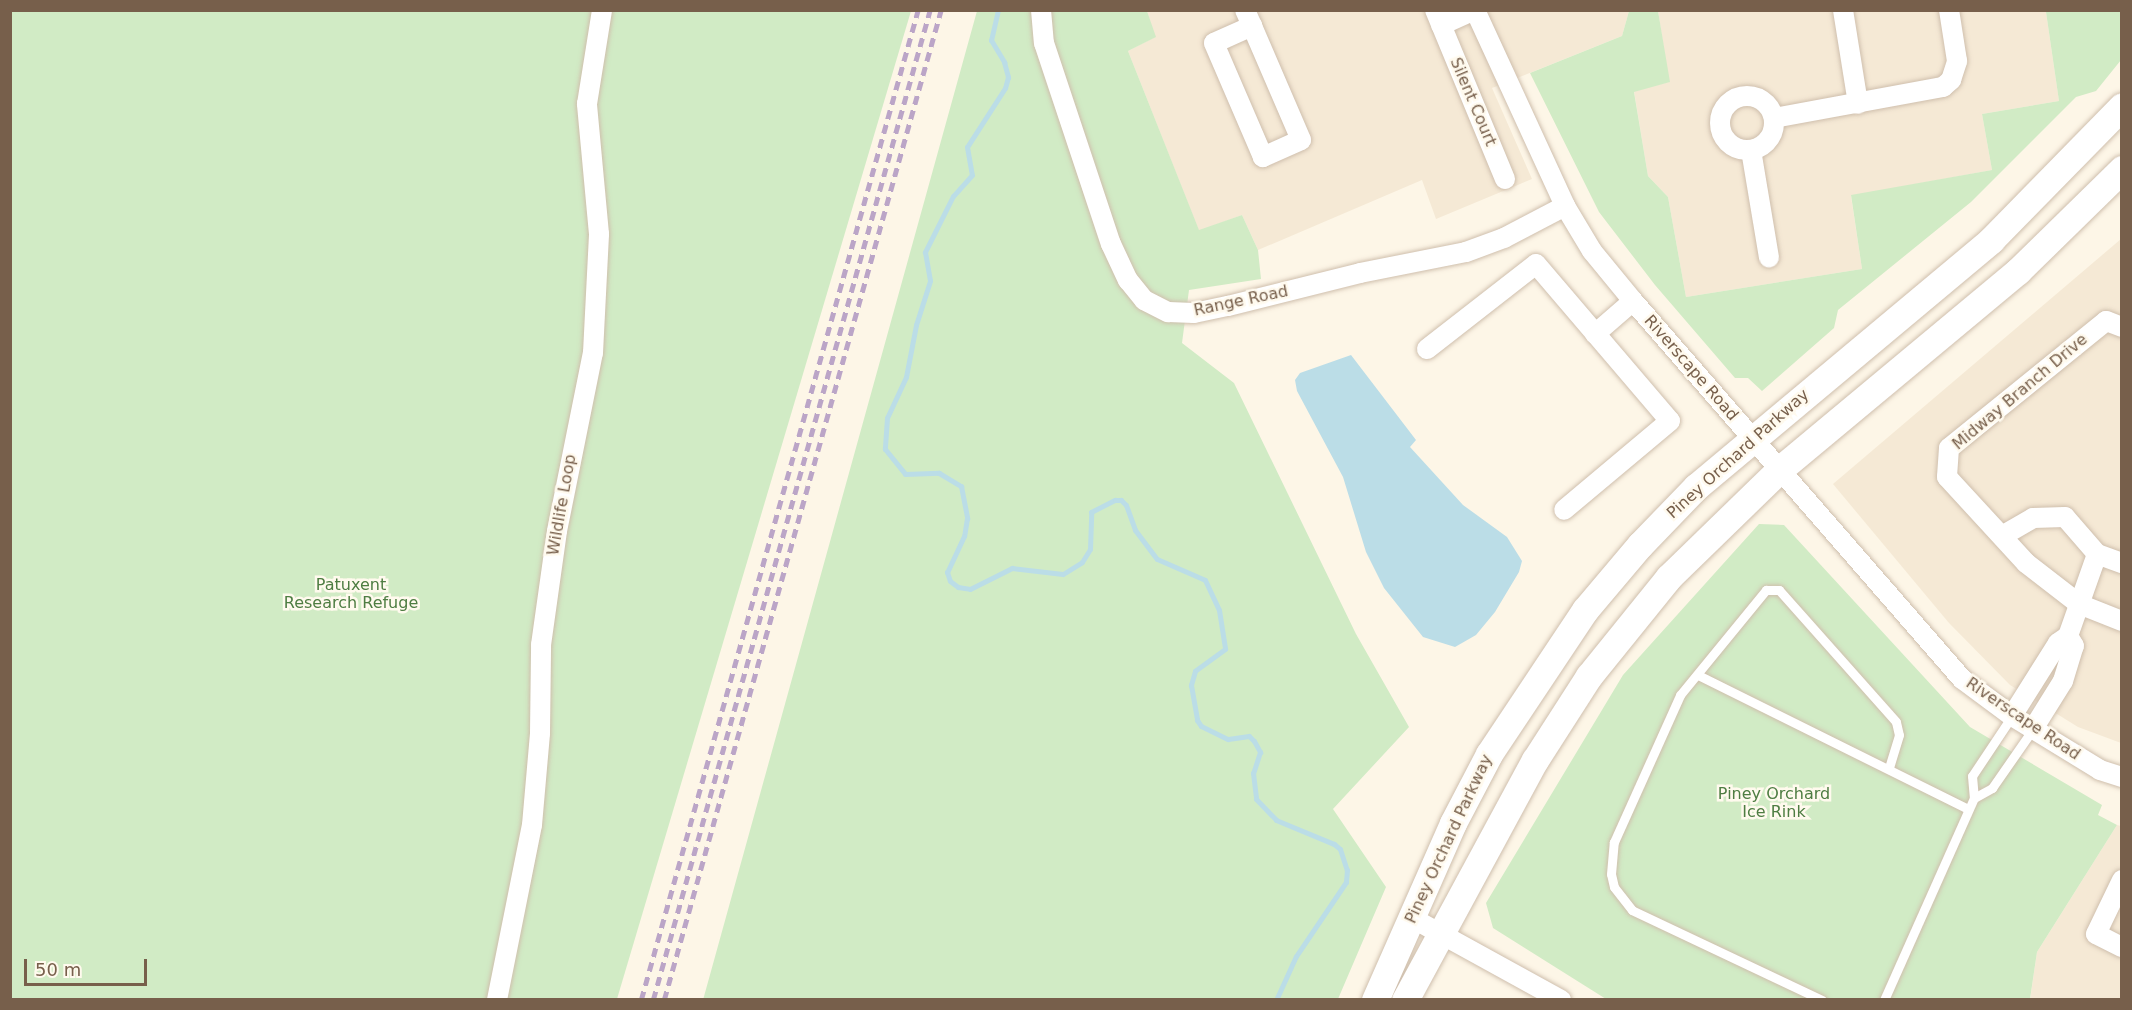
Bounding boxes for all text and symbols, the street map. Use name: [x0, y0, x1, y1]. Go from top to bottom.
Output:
street label: Silent Court: [1446, 55, 1500, 149]
street label: Range Road: [1192, 282, 1290, 320]
street label: Riverscape Road: [1640, 311, 1742, 425]
street label: Midway Branch Drive: [1949, 330, 2091, 454]
street label: Piney Orchard Parkway: [1663, 385, 1813, 523]
street label: Wildlife Loop: [544, 453, 580, 557]
park label: Patuxent Research Refuge: [284, 575, 418, 613]
street label: Riverscape Road: [1962, 674, 2084, 764]
street label: Piney Orchard Parkway: [1401, 751, 1497, 927]
park label: Piney Orchard Ice Rink: [1718, 784, 1830, 822]
scale bar: [27, 947, 150, 985]
text: 50 m: [35, 959, 81, 980]

